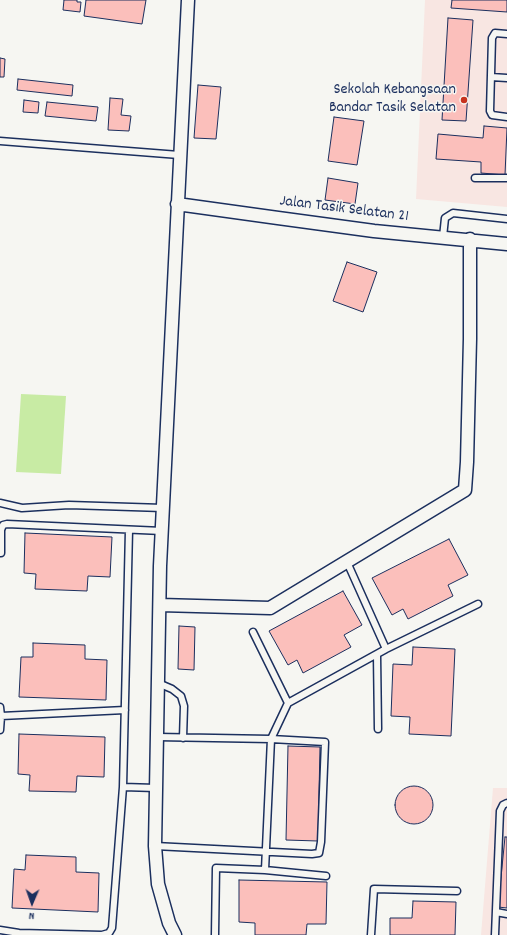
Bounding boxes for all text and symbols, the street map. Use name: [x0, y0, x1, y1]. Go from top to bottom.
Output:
place label: Sekolah Kebangsaan Bandar Tasik Selatan: [329, 81, 456, 119]
marker: Sekolah Kebangsaan Bandar Tasik Selatan: [459, 95, 469, 105]
street label: Jalan Tasik Selatan 21: [278, 193, 410, 227]
north arrow: [12, 883, 52, 923]
text: N: [29, 907, 35, 923]

